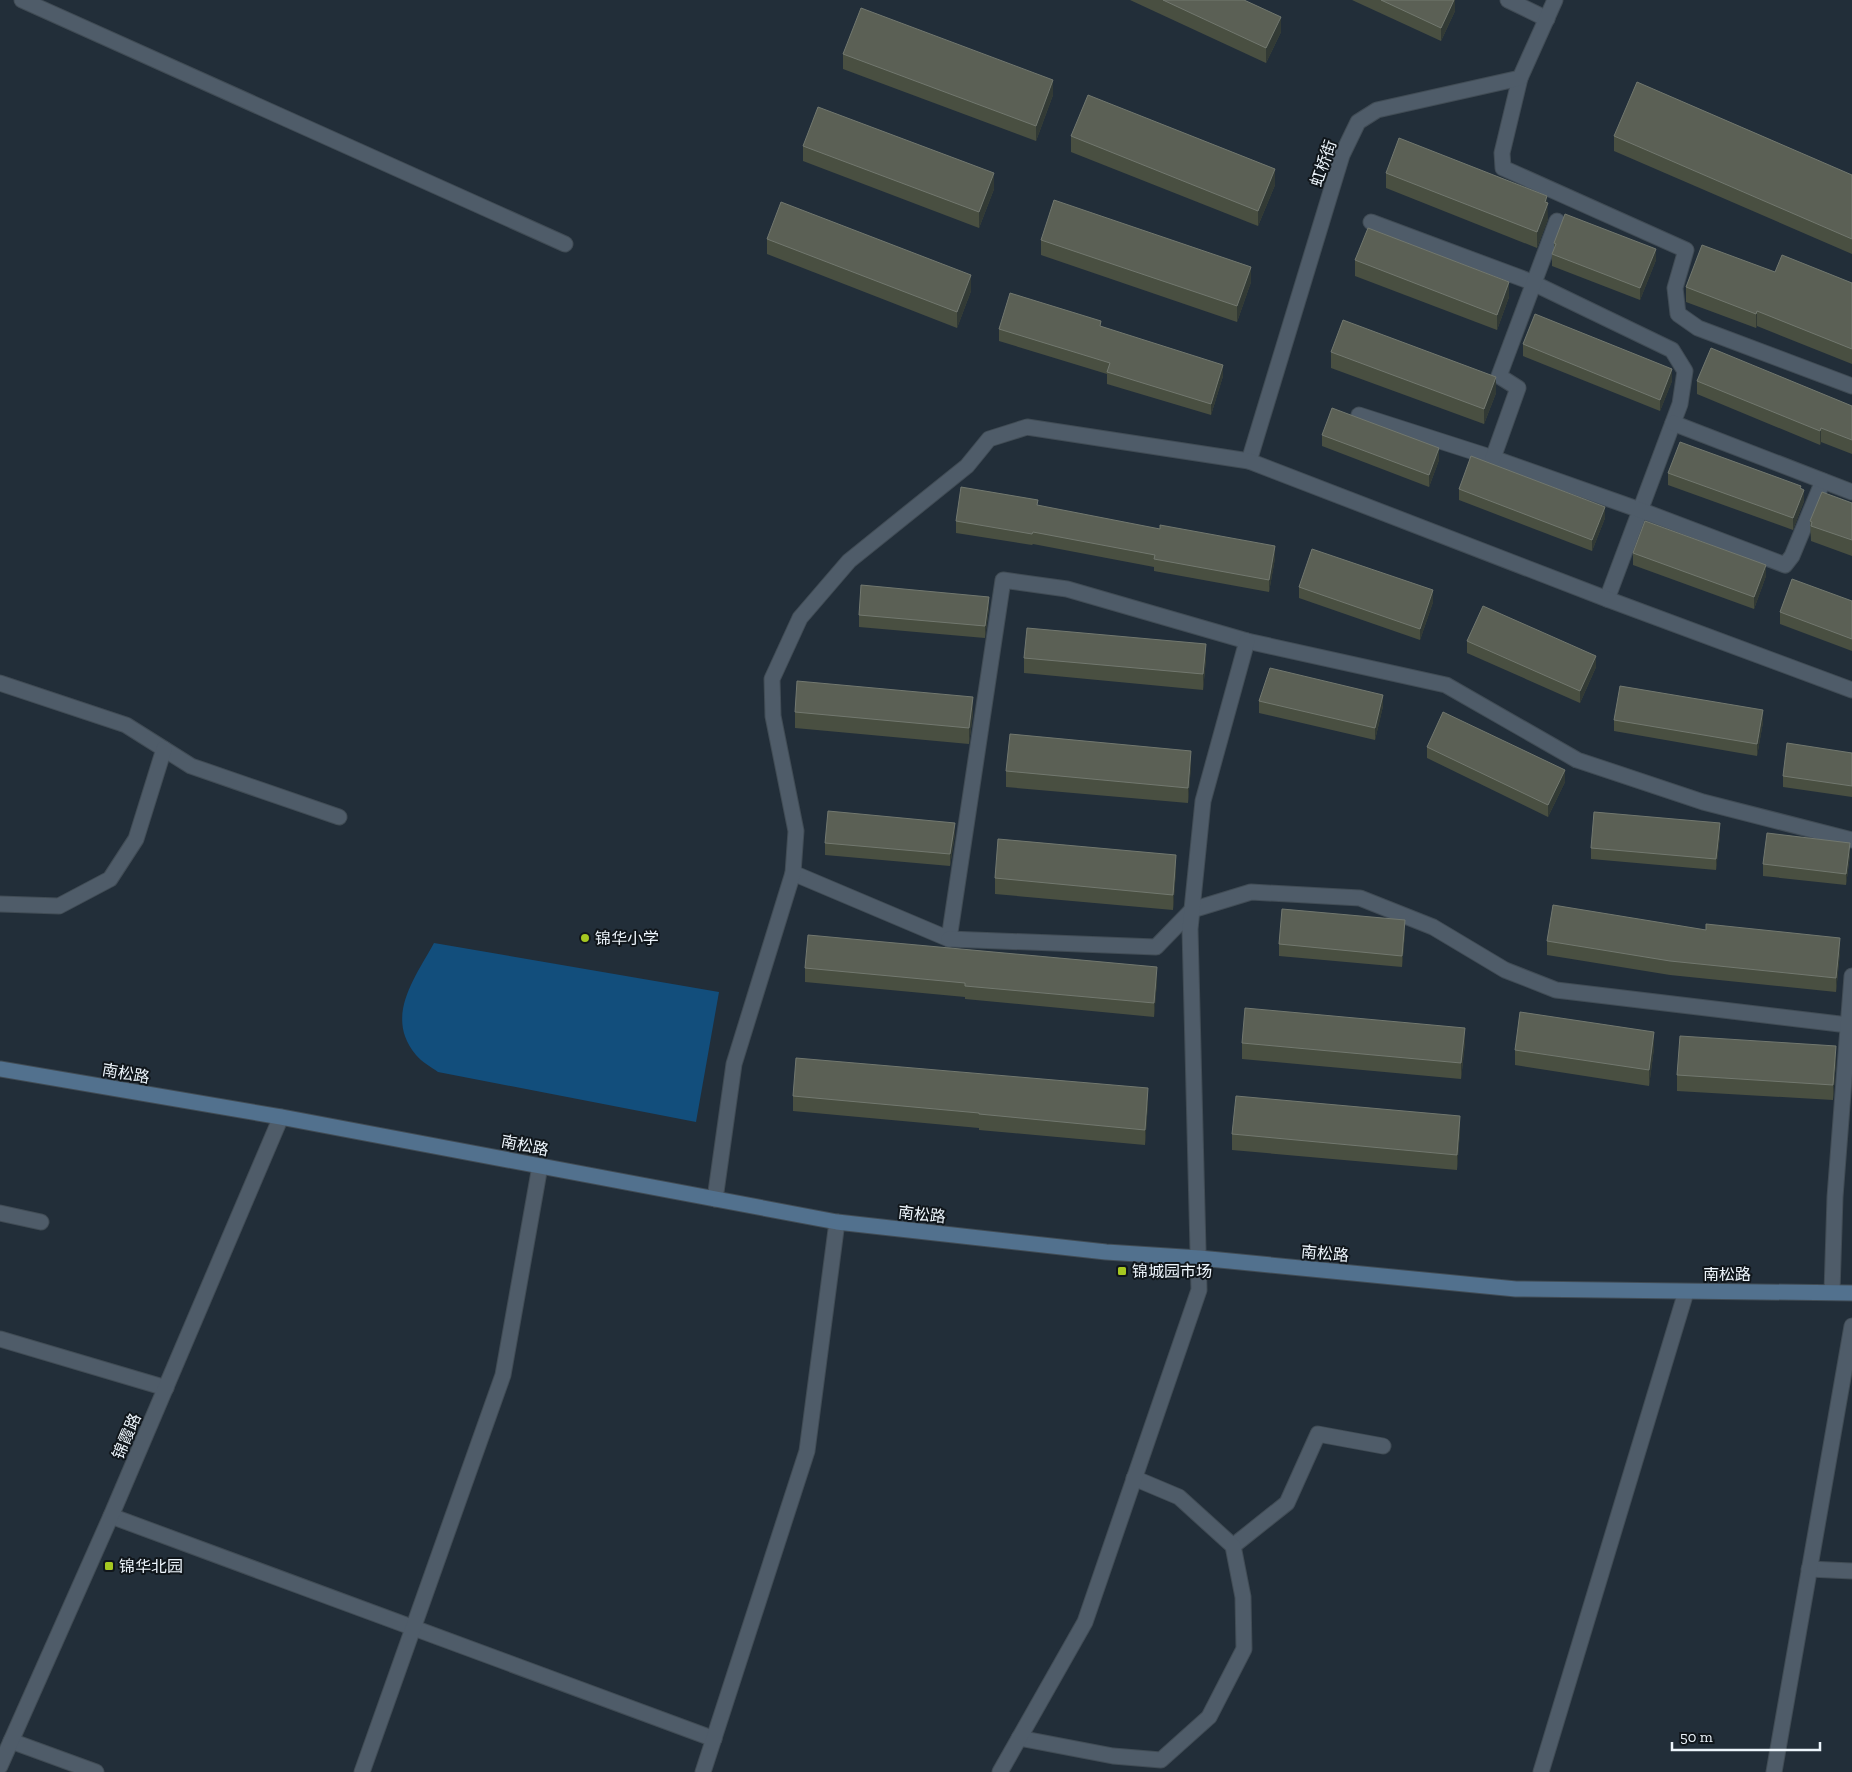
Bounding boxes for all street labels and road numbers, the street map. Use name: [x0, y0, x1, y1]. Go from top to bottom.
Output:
street label: 虹桥街: [1307, 137, 1340, 189]
street label: 南松路: [101, 1060, 151, 1087]
street label: 南松路: [500, 1132, 550, 1159]
street label: 南松路: [897, 1203, 947, 1226]
street label: 南松路: [1300, 1242, 1350, 1265]
street label: 南松路: [1703, 1265, 1751, 1284]
street label: 锦霞路: [108, 1410, 145, 1462]

